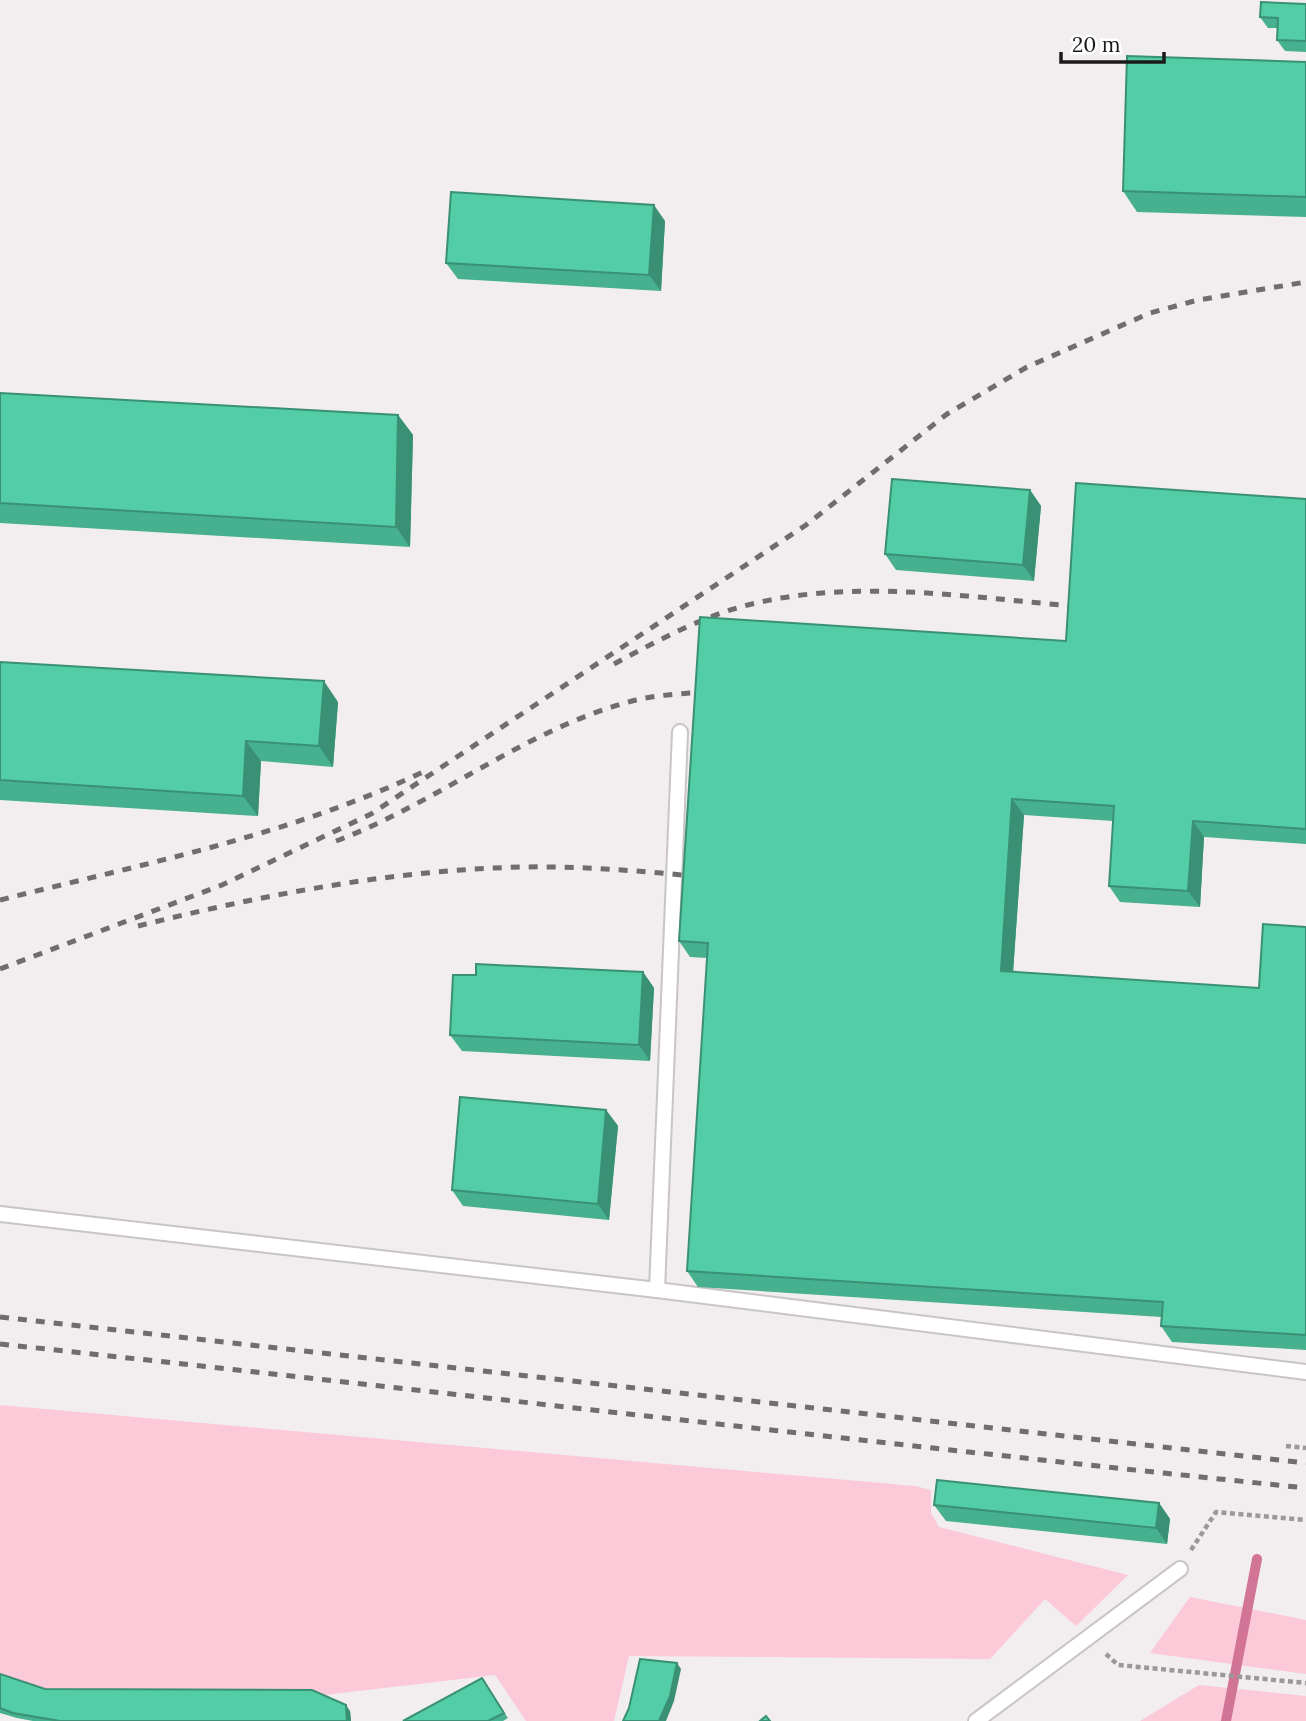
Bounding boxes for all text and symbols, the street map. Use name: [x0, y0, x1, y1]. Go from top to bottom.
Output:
scale bar: [1061, 21, 1164, 65]
text: 20 m: [1072, 31, 1121, 58]

